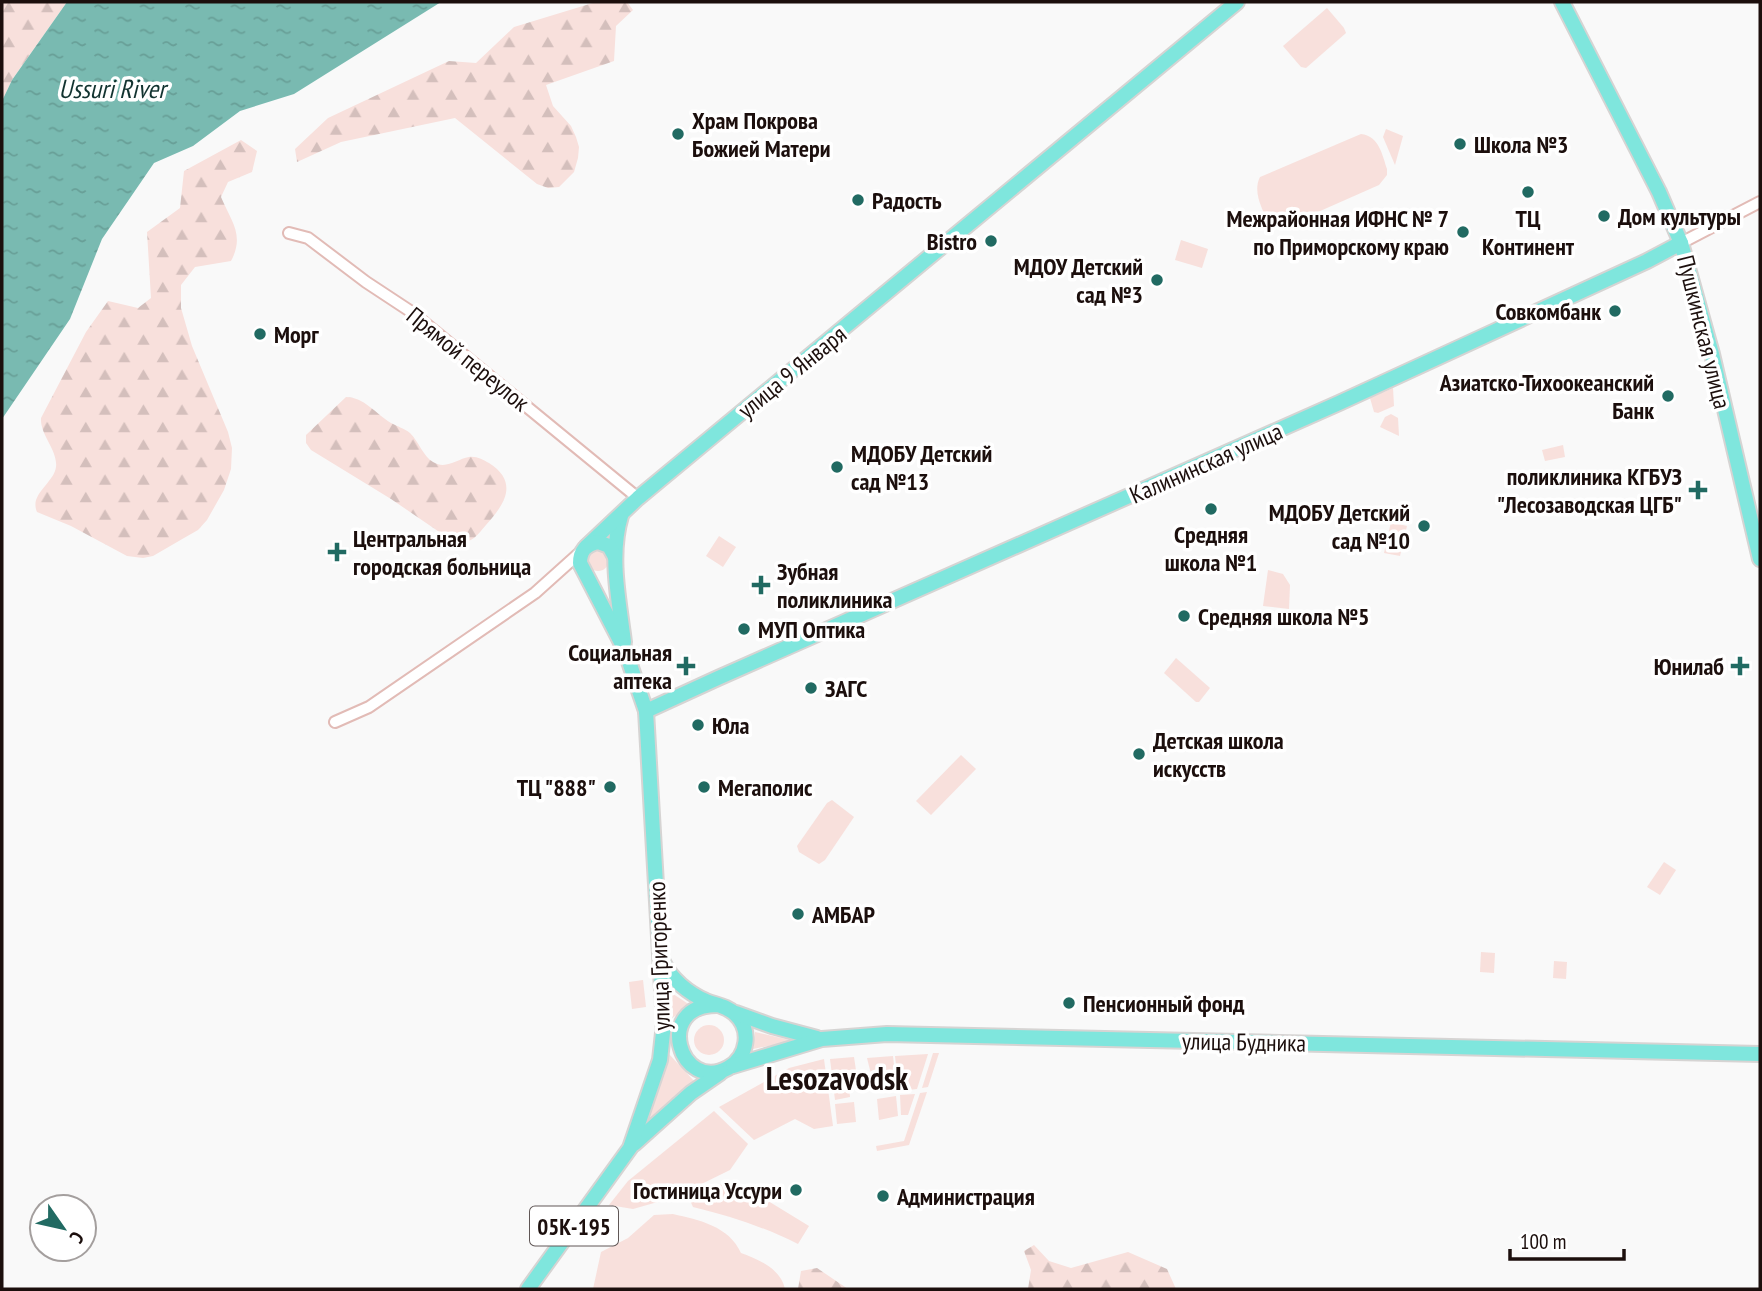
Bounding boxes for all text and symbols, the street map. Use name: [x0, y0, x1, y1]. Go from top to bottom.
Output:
water label: Ussuri River: [59, 72, 169, 105]
place label: Храм Покрова Божией Матери: [692, 105, 831, 164]
marker: Храм Покрова Божией Матери: [670, 126, 686, 142]
place label: Школа №3: [1474, 129, 1568, 160]
marker: Школа №3: [1452, 136, 1468, 152]
marker: ТЦ Континент: [1520, 184, 1536, 200]
place label: Радость: [872, 185, 942, 216]
marker: Радость: [850, 192, 866, 208]
place label: Дом культуры: [1618, 201, 1741, 232]
place label: Межрайонная ИФНС № 7 по Приморскому краю: [1227, 203, 1449, 262]
place label: ТЦ Континент: [1482, 203, 1575, 262]
marker: Дом культуры: [1596, 208, 1612, 224]
marker: Межрайонная ИФНС № 7 по Приморскому краю: [1455, 224, 1471, 240]
place label: Bistro: [927, 226, 977, 257]
marker: Bistro: [983, 233, 999, 249]
place label: МДОУ Детский сад №3: [1014, 251, 1143, 310]
street label: Пушкинская улица: [1670, 252, 1738, 412]
marker: МДОУ Детский сад №3: [1149, 272, 1165, 288]
place label: Совкомбанк: [1495, 296, 1601, 327]
street label: Прямой переулок: [400, 300, 536, 418]
marker: Совкомбанк: [1607, 303, 1623, 319]
place label: Морг: [274, 319, 319, 350]
street label: улица 9 Января: [731, 319, 853, 425]
marker: Морг: [252, 326, 268, 342]
place label: Азиатско-Тихоокеанский Банк: [1439, 367, 1654, 426]
marker: Азиатско-Тихоокеанский Банк: [1660, 388, 1676, 404]
street label: Калининская улица: [1125, 415, 1287, 511]
place label: МДОБУ Детский сад №13: [851, 438, 992, 497]
marker: МДОБУ Детский сад №13: [829, 459, 845, 475]
place label: поликлиника КГБУЗ "Лесозаводская ЦГБ": [1497, 461, 1682, 520]
marker: поликлиника КГБУЗ "Лесозаводская ЦГБ": [1688, 480, 1708, 500]
place label: МДОБУ Детский сад №10: [1269, 497, 1410, 556]
marker: Средняя школа №1: [1203, 501, 1219, 517]
marker: МДОБУ Детский сад №10: [1416, 518, 1432, 534]
place label: Средняя школа №1: [1165, 519, 1257, 578]
place label: Центральная городская больница: [353, 523, 531, 582]
marker: Центральная городская больница: [327, 542, 347, 562]
place label: Зубная поликлиника: [777, 556, 893, 615]
marker: Зубная поликлиника: [751, 575, 771, 595]
place label: Средняя школа №5: [1198, 601, 1370, 632]
marker: Средняя школа №5: [1176, 608, 1192, 624]
place label: МУП Оптика: [758, 614, 865, 645]
marker: МУП Оптика: [736, 621, 752, 637]
place label: Социальная аптека: [568, 637, 672, 696]
place label: Юнилаб: [1654, 651, 1724, 682]
marker: Юнилаб: [1730, 656, 1750, 676]
marker: Социальная аптека: [678, 658, 694, 674]
place label: ЗАГС: [825, 673, 867, 704]
marker: ЗАГС: [803, 680, 819, 696]
place label: Юла: [712, 710, 750, 741]
marker: Юла: [690, 717, 706, 733]
place label: Детская школа искусств: [1153, 725, 1284, 784]
marker: Детская школа искусств: [1131, 746, 1147, 762]
place label: ТЦ "888": [517, 772, 596, 803]
place label: Мегаполис: [718, 772, 813, 803]
marker: ТЦ "888": [602, 779, 618, 795]
marker: Мегаполис: [696, 779, 712, 795]
street label: улица Григоренко: [641, 881, 677, 1031]
place label: АМБАР: [811, 899, 875, 930]
marker: АМБАР: [790, 906, 806, 922]
place label: Пенсионный фонд: [1083, 988, 1245, 1019]
marker: Пенсионный фонд: [1061, 995, 1077, 1011]
street label: улица Будника: [1182, 1025, 1306, 1059]
district label: Lesozavodsk: [766, 1057, 909, 1099]
place label: Гостиница Уссури: [633, 1175, 782, 1206]
place label: Администрация: [896, 1181, 1035, 1212]
marker: Гостиница Уссури: [788, 1182, 804, 1198]
marker: Администрация: [875, 1188, 891, 1204]
north arrow: [28, 1193, 98, 1263]
road number: 05К-195: [530, 1206, 618, 1246]
scale bar: [1510, 1218, 1624, 1262]
text: С: [65, 1227, 89, 1248]
text: 100 m: [1520, 1228, 1566, 1255]

